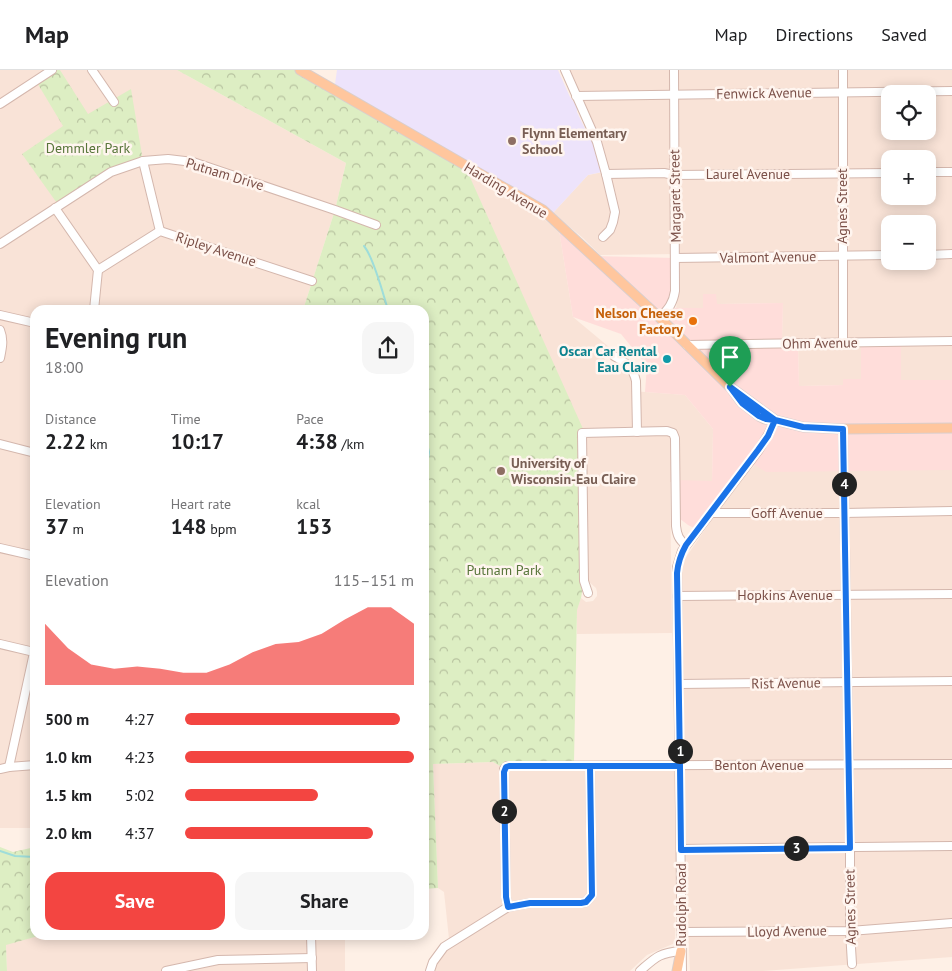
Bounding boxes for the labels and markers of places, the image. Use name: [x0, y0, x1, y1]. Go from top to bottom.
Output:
place label: Flynn Elementary School: [522, 124, 627, 158]
marker: Flynn Elementary School: [506, 135, 518, 147]
place label: Nelson Cheese Factory: [596, 304, 683, 338]
marker: Nelson Cheese Factory: [687, 315, 699, 327]
pin: [709, 336, 751, 387]
place label: Oscar Car Rental Eau Claire: [559, 342, 658, 376]
marker: Oscar Car Rental Eau Claire: [661, 353, 673, 365]
place label: University of Wisconsin-Eau Claire: [511, 454, 636, 488]
marker: University of Wisconsin-Eau Claire: [495, 465, 507, 477]
pin: 4: [832, 472, 856, 496]
pin: 1: [668, 738, 692, 764]
pin: 2: [492, 798, 516, 824]
pin: 3: [784, 836, 808, 860]

